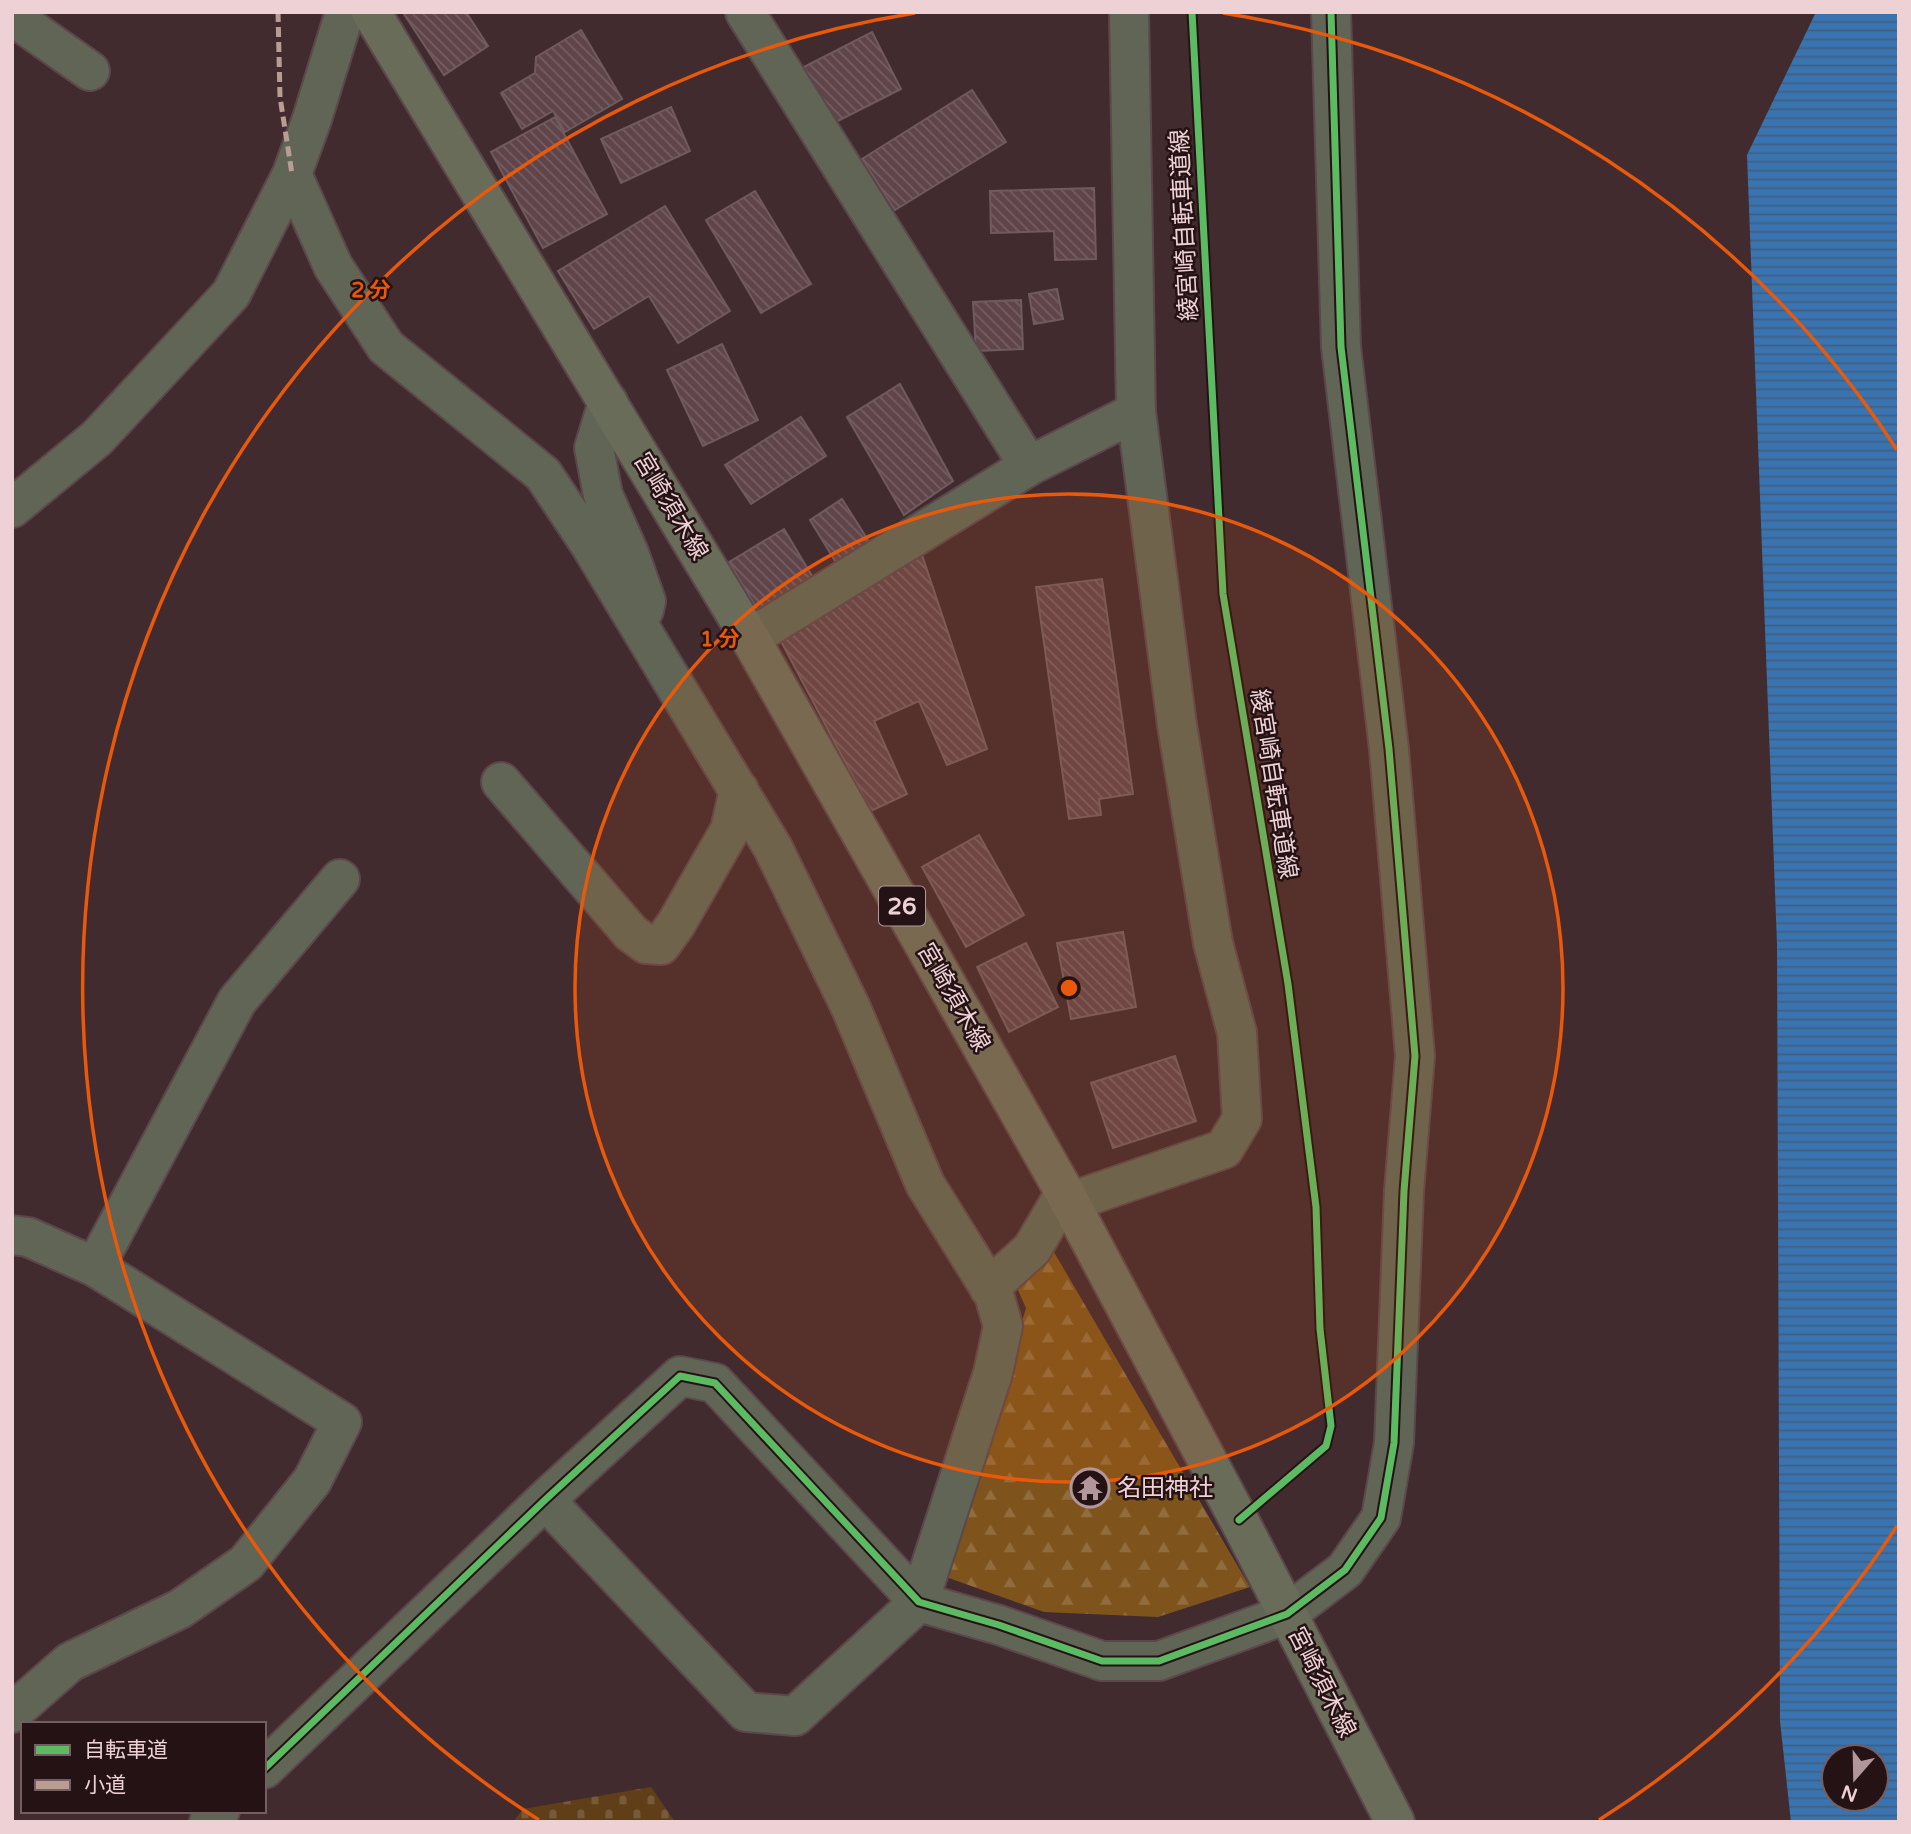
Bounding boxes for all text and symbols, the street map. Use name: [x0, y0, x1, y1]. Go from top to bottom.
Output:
street label: 綾宮崎自転車道線: [1165, 128, 1204, 322]
text: 2 分: [351, 278, 391, 303]
street label: 宮崎須木線: [627, 447, 714, 565]
text: 1 分: [700, 627, 740, 652]
street label: 綾宮崎自転車道線: [1244, 687, 1303, 881]
road number: 26: [879, 886, 925, 925]
street label: 宮崎須木線: [911, 938, 996, 1056]
centre of rings: [1057, 976, 1081, 1000]
temple icon: 名田神社: [1069, 1467, 1111, 1509]
place label: 名田神社: [1117, 1474, 1213, 1503]
street label: 宮崎須木線: [1281, 1622, 1362, 1742]
legend: [21, 1722, 266, 1813]
text: 自転車道: [84, 1738, 168, 1763]
north arrow: [1820, 1743, 1890, 1813]
text: 小道: [84, 1773, 126, 1798]
text: N: [1839, 1780, 1860, 1806]

